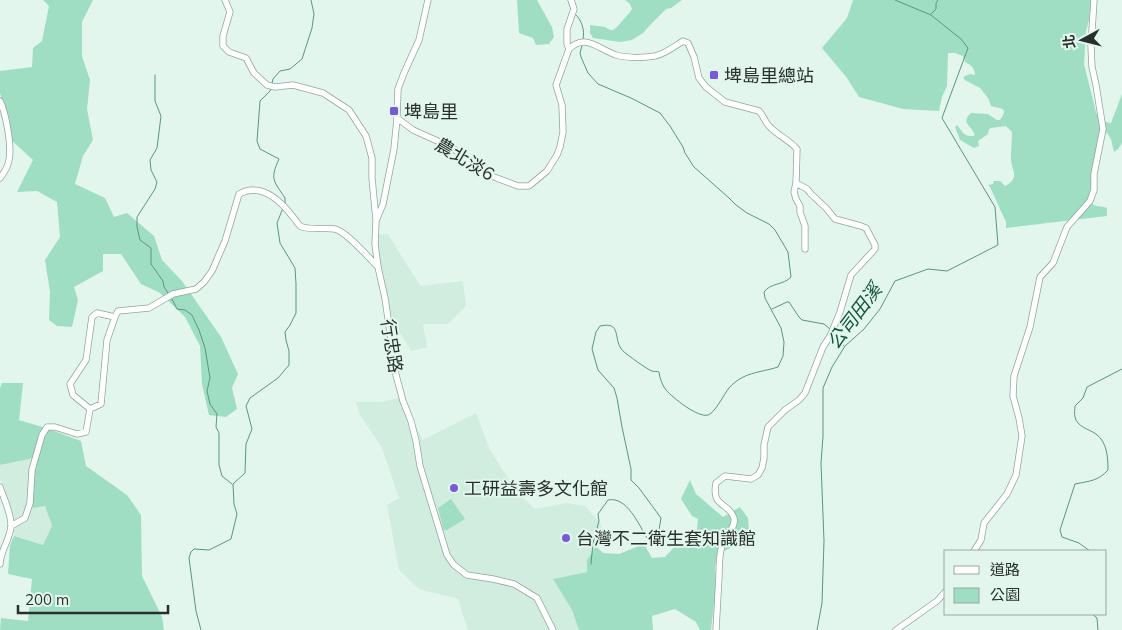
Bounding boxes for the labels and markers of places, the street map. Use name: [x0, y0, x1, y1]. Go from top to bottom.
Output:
place label: 埤島里總站: [724, 64, 814, 87]
marker: 埤島里總站: [708, 69, 720, 81]
place label: 埤島里: [404, 100, 458, 123]
marker: 埤島里: [388, 105, 400, 117]
place label: 工研益壽多文化館: [464, 477, 608, 500]
marker: 工研益壽多文化館: [448, 482, 460, 494]
place label: 台灣不二衛生套知識館: [576, 527, 756, 550]
marker: 台灣不二衛生套知識館: [560, 532, 572, 544]

